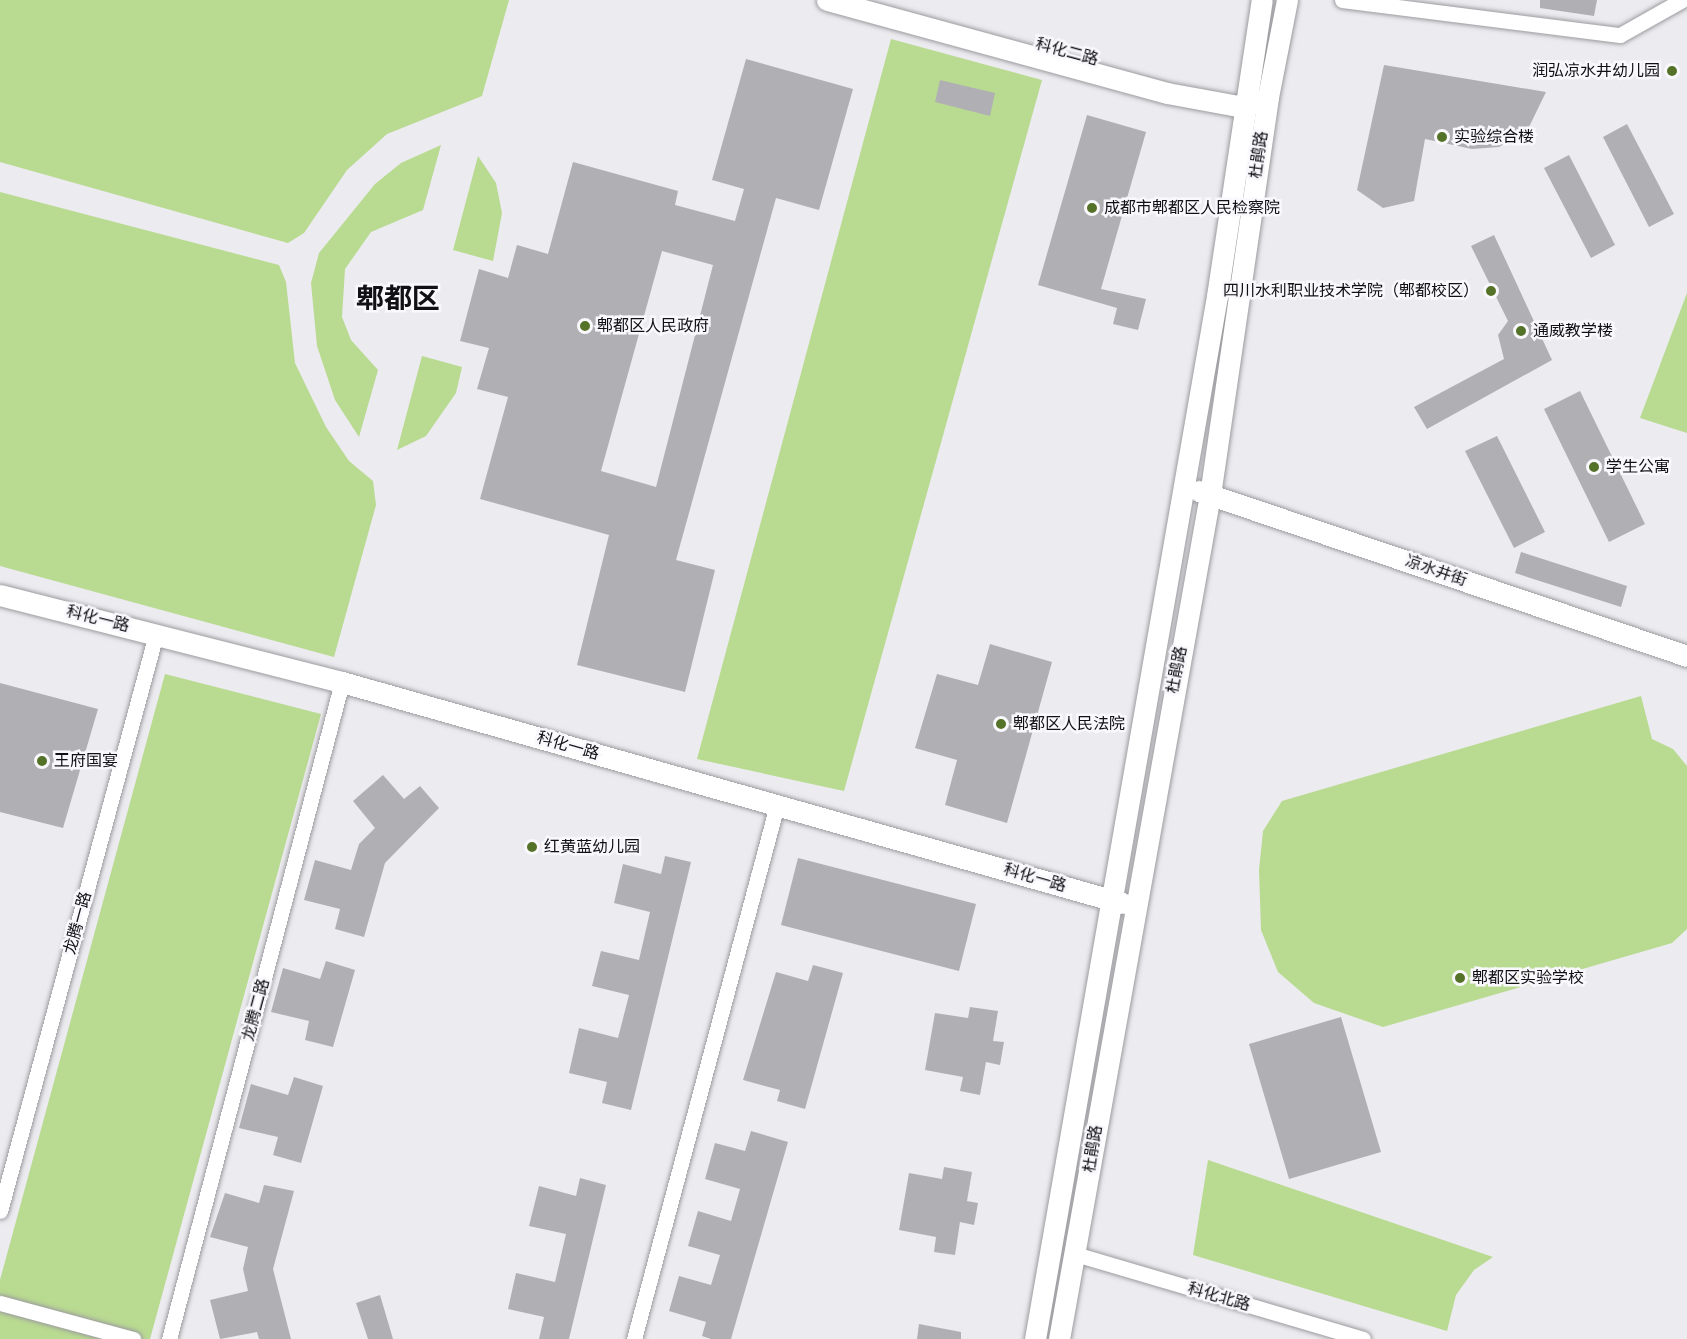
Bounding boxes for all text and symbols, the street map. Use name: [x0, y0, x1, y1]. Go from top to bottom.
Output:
street label: 科化二路: [1034, 34, 1100, 70]
place label: 润弘凉水井幼儿园: [1532, 61, 1660, 81]
marker: 润弘凉水井幼儿园: [1665, 64, 1679, 78]
place label: 实验综合楼: [1454, 127, 1534, 147]
street label: 杜鹃路: [1246, 130, 1272, 180]
marker: 实验综合楼: [1435, 130, 1449, 144]
place label: 成都市郫都区人民检察院: [1104, 198, 1280, 218]
marker: 成都市郫都区人民检察院: [1085, 201, 1099, 215]
place label: 四川水利职业技术学院（郫都校区）: [1223, 281, 1479, 301]
district label: 郫都区: [356, 282, 440, 316]
marker: 四川水利职业技术学院（郫都校区）: [1484, 284, 1498, 298]
place label: 郫都区人民政府: [597, 316, 709, 336]
marker: 郫都区人民政府: [578, 319, 592, 333]
place label: 通威教学楼: [1533, 321, 1613, 341]
marker: 通威教学楼: [1514, 324, 1528, 338]
place label: 学生公寓: [1606, 457, 1670, 477]
marker: 学生公寓: [1587, 460, 1601, 474]
street label: 凉水井街: [1403, 552, 1469, 590]
street label: 科化一路: [65, 602, 131, 636]
street label: 杜鹃路: [1163, 645, 1191, 695]
place label: 郫都区人民法院: [1013, 714, 1125, 734]
marker: 郫都区人民法院: [994, 717, 1008, 731]
street label: 科化一路: [535, 728, 601, 764]
place label: 王府国宴: [54, 751, 118, 771]
marker: 王府国宴: [35, 754, 49, 768]
place label: 红黄蓝幼儿园: [544, 837, 640, 857]
marker: 红黄蓝幼儿园: [525, 840, 539, 854]
street label: 科化一路: [1002, 860, 1068, 896]
street label: 龙腾一路: [60, 890, 96, 956]
place label: 郫都区实验学校: [1472, 968, 1584, 988]
marker: 郫都区实验学校: [1453, 971, 1467, 985]
street label: 龙腾二路: [238, 977, 274, 1043]
street label: 杜鹃路: [1080, 1124, 1106, 1174]
street label: 科化北路: [1186, 1279, 1252, 1315]

